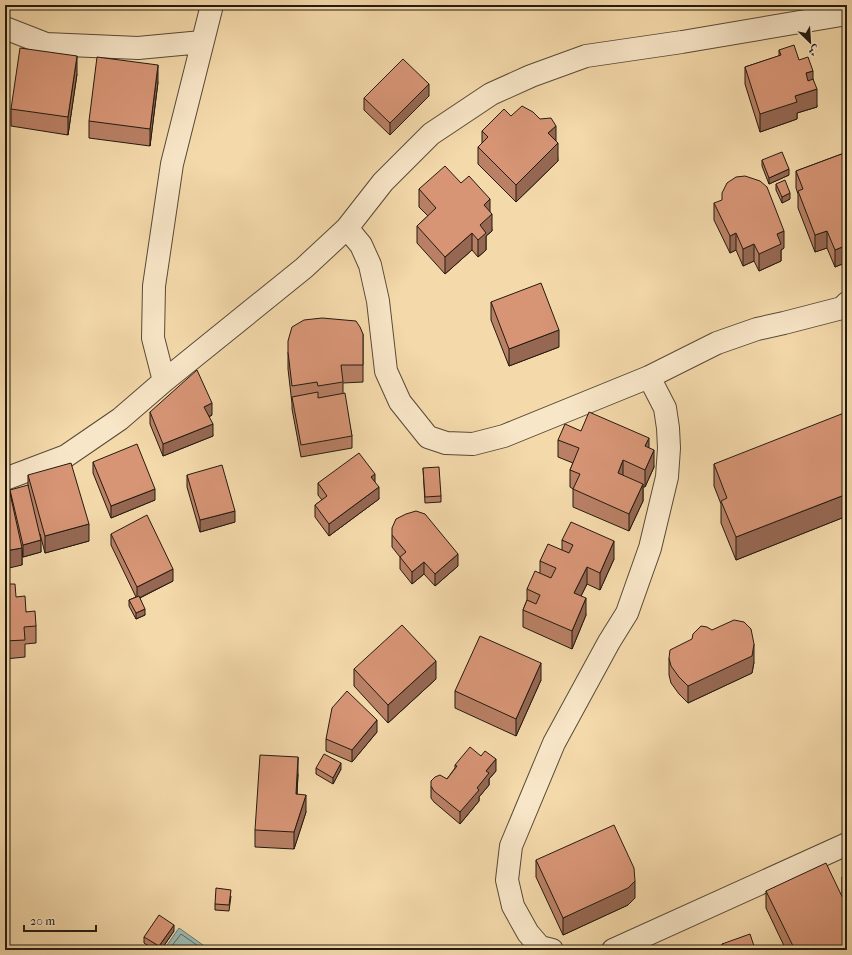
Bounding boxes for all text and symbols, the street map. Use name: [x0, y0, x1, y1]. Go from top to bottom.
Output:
north arrow: [790, 22, 830, 62]
text: ش: [806, 42, 822, 59]
scale bar: [24, 907, 96, 933]
text: 20 m: [30, 914, 55, 928]

